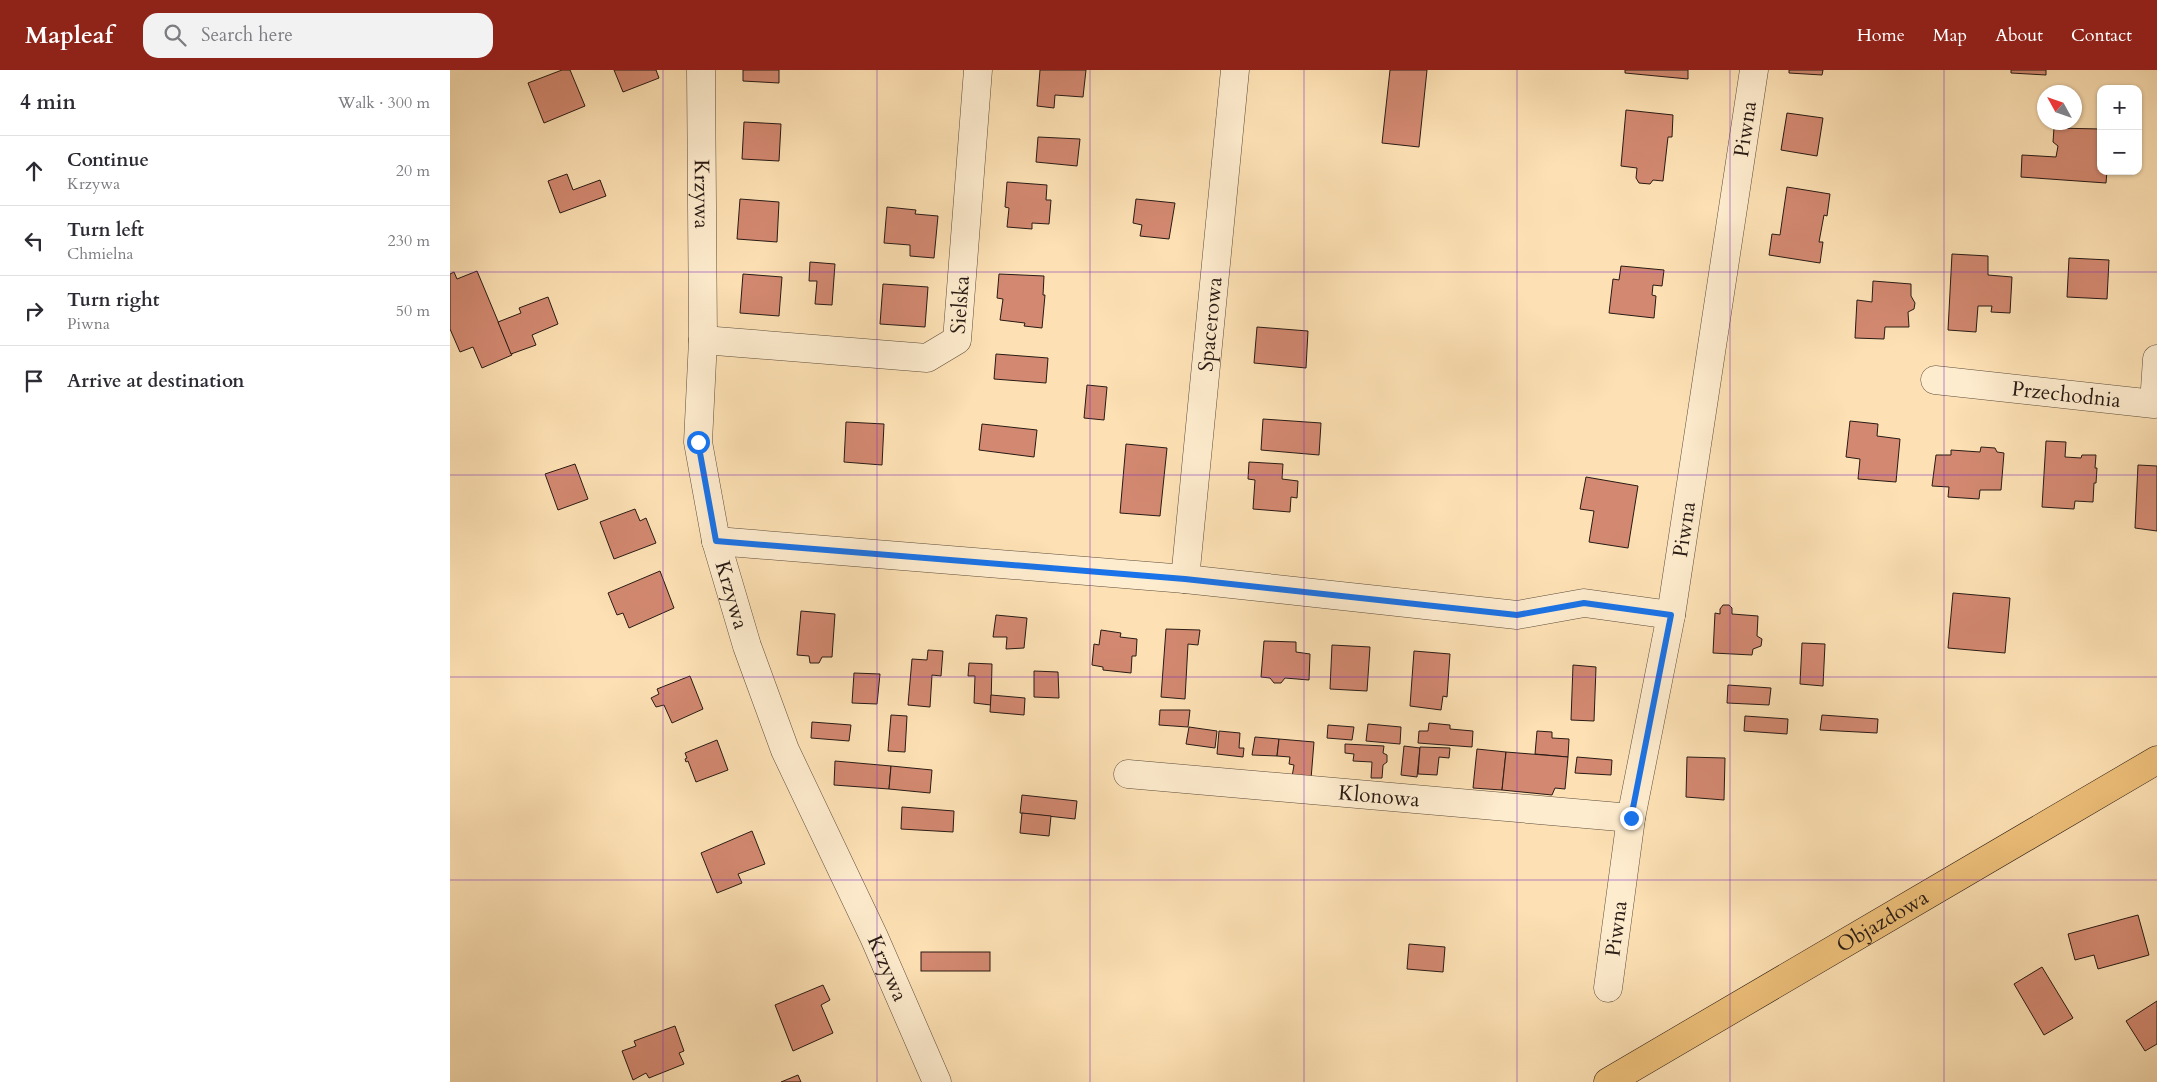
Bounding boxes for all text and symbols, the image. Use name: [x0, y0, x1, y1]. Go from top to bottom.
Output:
search box: [143, 13, 493, 58]
text: Mapleaf: [25, 19, 113, 52]
icon: search: [161, 21, 189, 49]
text: Search here: [201, 22, 293, 48]
text: Home: [1857, 23, 1905, 48]
text: Map: [1933, 23, 1967, 48]
text: About: [1995, 23, 2043, 48]
text: Contact: [2071, 23, 2132, 48]
north arrow: [2037, 85, 2082, 130]
map controls: [2097, 85, 2142, 175]
button: +: [2097, 85, 2142, 130]
text: 4 min: [20, 88, 76, 117]
text: Walk · 300 m: [338, 92, 430, 114]
street label: Piwna: [1727, 99, 1764, 159]
button: −: [2097, 130, 2142, 175]
text: Continue: [67, 147, 149, 173]
icon: ahead: [20, 157, 48, 185]
street label: Krzywa: [687, 159, 716, 229]
text: 20 m: [396, 160, 430, 182]
text: Krzywa: [67, 173, 120, 195]
text: Turn left: [67, 217, 144, 243]
icon: left: [20, 227, 48, 255]
text: 230 m: [388, 230, 430, 252]
text: Chmielna: [67, 243, 133, 265]
street label: Sielska: [944, 274, 977, 335]
street label: Spacerowa: [1191, 276, 1230, 373]
text: Turn right: [67, 287, 159, 313]
icon: right: [20, 297, 48, 325]
text: 50 m: [396, 300, 430, 322]
text: Piwna: [67, 313, 110, 335]
icon: arrive: [20, 367, 48, 395]
text: Arrive at destination: [67, 368, 244, 394]
street label: Przechodnia: [2010, 374, 2122, 415]
route start: [687, 431, 710, 454]
street label: Piwna: [1666, 500, 1703, 559]
street label: Krzywa: [708, 558, 755, 633]
street label: Klonowa: [1337, 778, 1421, 814]
route end: [1620, 807, 1643, 830]
street label: Objazdowa: [1831, 883, 1934, 960]
street label: Piwna: [1598, 899, 1635, 958]
street label: Krzywa: [860, 931, 914, 1006]

